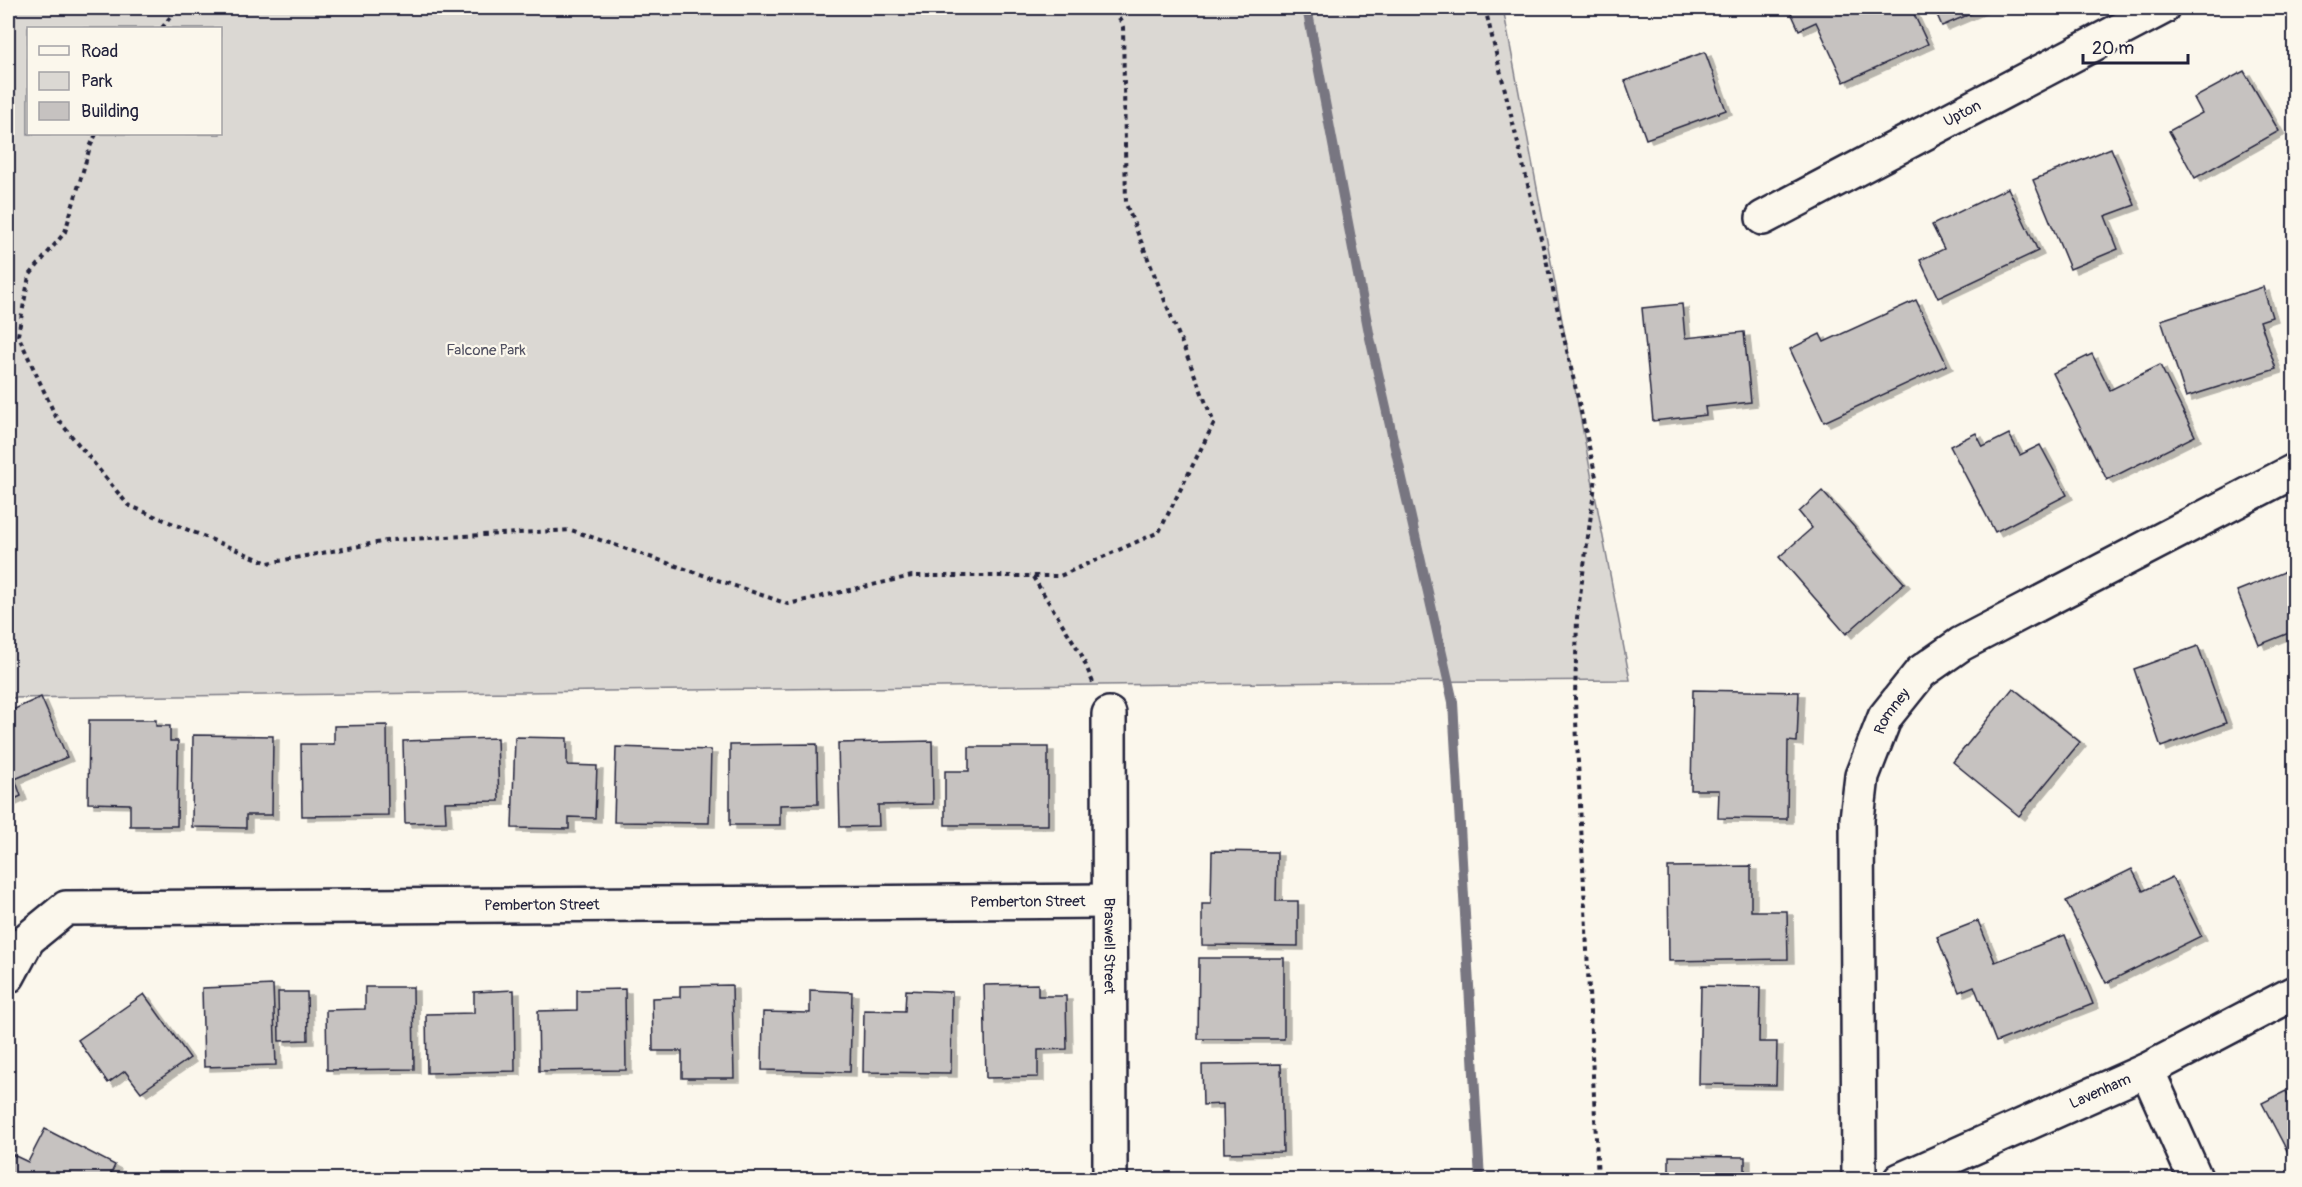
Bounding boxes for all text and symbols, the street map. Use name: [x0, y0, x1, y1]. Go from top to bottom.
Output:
legend: [27, 27, 222, 135]
scale bar: [2083, 27, 2188, 65]
text: 20 m: [2092, 37, 2134, 60]
text: Road: [81, 40, 118, 63]
text: Park: [81, 70, 113, 93]
street label: Upton: [1940, 96, 1984, 131]
text: Building: [81, 100, 139, 123]
park label: Falcone Park: [446, 341, 527, 360]
street label: Romney: [1870, 684, 1915, 737]
street label: Pemberton Street: [970, 892, 1087, 912]
street label: Pemberton Street: [484, 895, 601, 915]
street label: Braswell Street: [1099, 898, 1119, 995]
street label: Lavenham: [2067, 1069, 2134, 1113]

